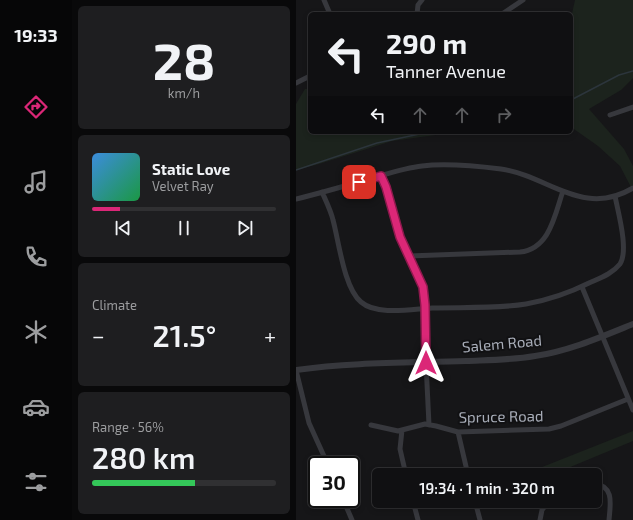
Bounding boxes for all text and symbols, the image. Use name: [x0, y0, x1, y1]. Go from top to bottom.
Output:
text: 19:33: [14, 24, 58, 46]
text: 290 m: [386, 26, 467, 60]
text: 28: [153, 28, 215, 90]
icon: left: [320, 28, 372, 80]
text: Tanner Avenue: [386, 60, 506, 82]
text: km/h: [168, 85, 200, 101]
icon: directions: [22, 93, 50, 121]
icon: left: [367, 104, 389, 126]
icon: ahead: [409, 104, 431, 126]
icon: ahead: [451, 104, 473, 126]
icon: right: [493, 104, 515, 126]
text: Static Love: [152, 160, 230, 178]
pin: [342, 165, 376, 199]
icon: music: [22, 168, 50, 196]
icon: arrive: [348, 171, 370, 193]
text: Velvet Ray: [152, 178, 214, 194]
icon: previous: [112, 217, 134, 239]
icon: pause: [173, 217, 195, 239]
icon: next: [234, 217, 256, 239]
icon: phone: [22, 243, 50, 271]
text: Climate: [92, 297, 137, 313]
text: 21.5°: [152, 317, 216, 353]
icon: climate: [22, 318, 50, 346]
text: −: [92, 322, 105, 348]
text: +: [264, 322, 276, 348]
street label: Salem Road: [461, 331, 543, 355]
position arrow: [405, 342, 447, 384]
icon: car: [22, 393, 50, 421]
street label: Spruce Road: [458, 406, 544, 426]
text: Range · 56%: [92, 419, 164, 435]
text: 280 km: [92, 439, 195, 475]
speed limit sign: 30: [308, 456, 360, 508]
icon: filters: [22, 468, 50, 496]
text: 19:34 · 1 min · 320 m: [419, 479, 555, 497]

